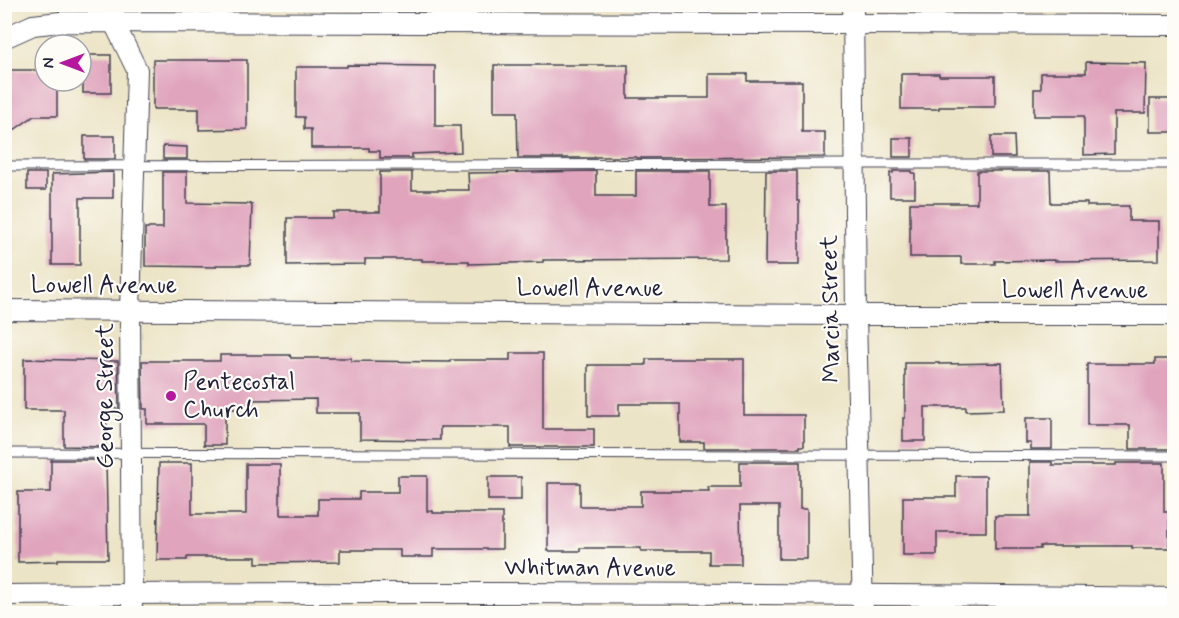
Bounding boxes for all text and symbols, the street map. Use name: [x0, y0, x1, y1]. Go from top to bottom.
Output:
north arrow: [33, 33, 93, 93]
text: N: [39, 58, 60, 68]
street label: Marcia Street: [814, 235, 848, 383]
street label: Lowell Avenue: [31, 270, 177, 301]
street label: Lowell Avenue: [517, 273, 663, 304]
street label: Lowell Avenue: [1002, 275, 1148, 306]
street label: George Street: [90, 323, 123, 469]
place label: Pentecostal Church: [183, 367, 295, 426]
marker: Pentecostal Church: [164, 389, 178, 403]
street label: Whitman Avenue: [504, 553, 676, 584]

